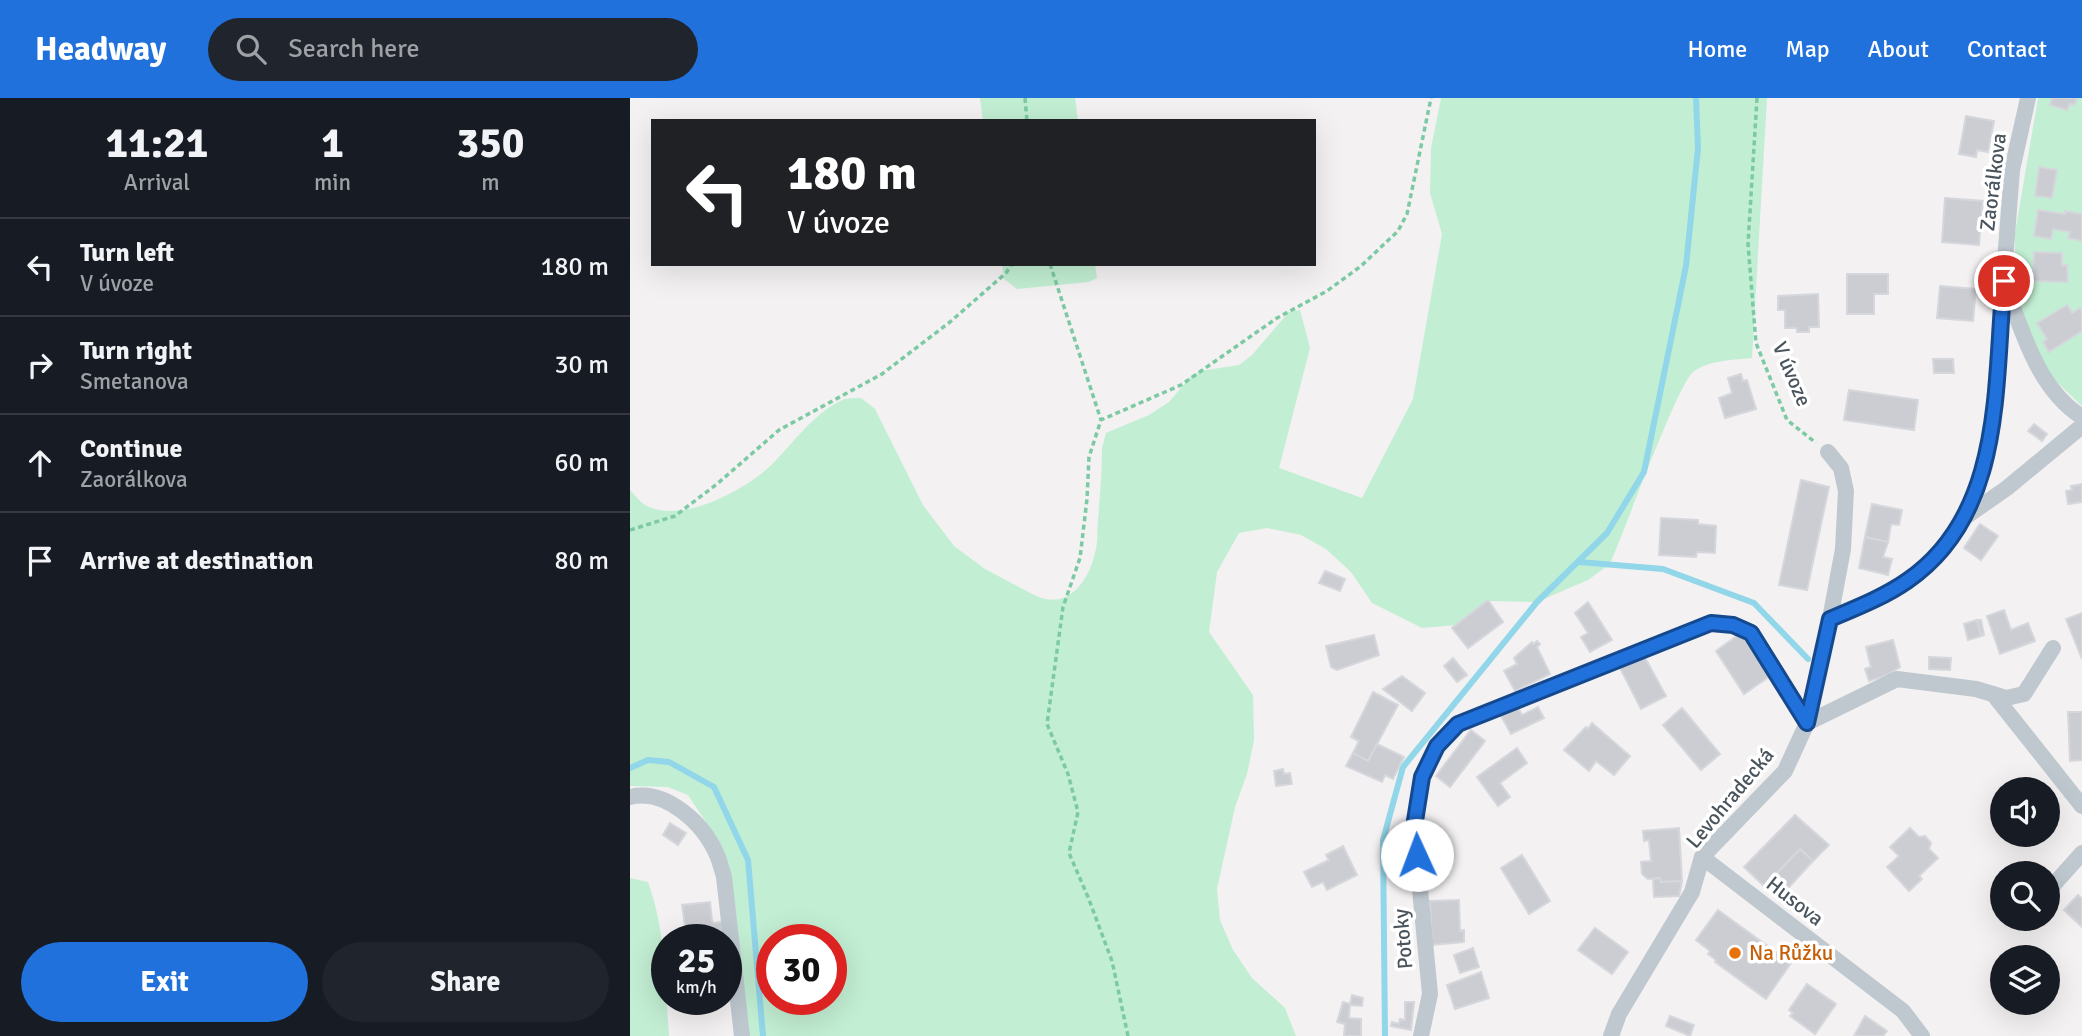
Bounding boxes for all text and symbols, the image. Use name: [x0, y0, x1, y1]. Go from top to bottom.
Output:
search box: [208, 18, 698, 81]
text: Headway: [35, 29, 166, 70]
icon: search: [232, 30, 270, 68]
text: Search here: [288, 33, 419, 65]
text: Home: [1687, 34, 1747, 64]
text: Map: [1785, 34, 1830, 64]
text: About: [1868, 34, 1929, 64]
text: Contact: [1967, 34, 2047, 64]
text: 11:21: [105, 118, 209, 169]
text: 1: [321, 118, 344, 169]
text: 350: [456, 118, 525, 169]
street label: Zaorálkova: [1974, 132, 2012, 232]
text: 180 m: [787, 143, 917, 203]
icon: left: [672, 147, 763, 238]
text: Arrival: [124, 168, 190, 197]
text: min: [314, 168, 351, 197]
text: m: [481, 168, 500, 197]
text: V úvoze: [787, 203, 890, 242]
text: Turn left: [80, 237, 174, 269]
icon: left: [21, 248, 59, 286]
text: 180 m: [540, 251, 609, 283]
pin: [1974, 251, 2034, 311]
icon: arrive: [1985, 262, 2023, 300]
text: V úvoze: [80, 269, 154, 298]
text: Turn right: [80, 335, 192, 367]
street label: V úvoze: [1767, 338, 1817, 410]
icon: right: [21, 346, 59, 384]
text: 30 m: [554, 349, 609, 381]
text: Smetanova: [80, 367, 189, 396]
text: Continue: [80, 433, 182, 465]
icon: ahead: [21, 444, 59, 482]
text: 60 m: [554, 447, 609, 479]
text: Zaorálkova: [80, 465, 188, 494]
icon: arrive: [21, 542, 59, 580]
text: Arrive at destination: [80, 545, 313, 577]
text: 80 m: [554, 545, 609, 577]
street label: Levohradecká: [1680, 742, 1780, 854]
map controls: [1990, 777, 2060, 1015]
button: sound: [1990, 777, 2060, 847]
position arrow: [1380, 818, 1454, 892]
button: search: [1990, 861, 2060, 931]
street label: Husova: [1761, 871, 1829, 931]
street label: Potoky: [1387, 908, 1419, 970]
speed limit sign: 30: [756, 924, 847, 1015]
text: 25: [678, 939, 715, 982]
place label: Na Růžku: [1749, 940, 1833, 966]
button: Exit: [21, 942, 308, 1022]
button: Share: [322, 942, 609, 1022]
marker: Na Růžku: [1727, 945, 1743, 961]
button: layers: [1990, 945, 2060, 1015]
text: km/h: [676, 976, 717, 998]

